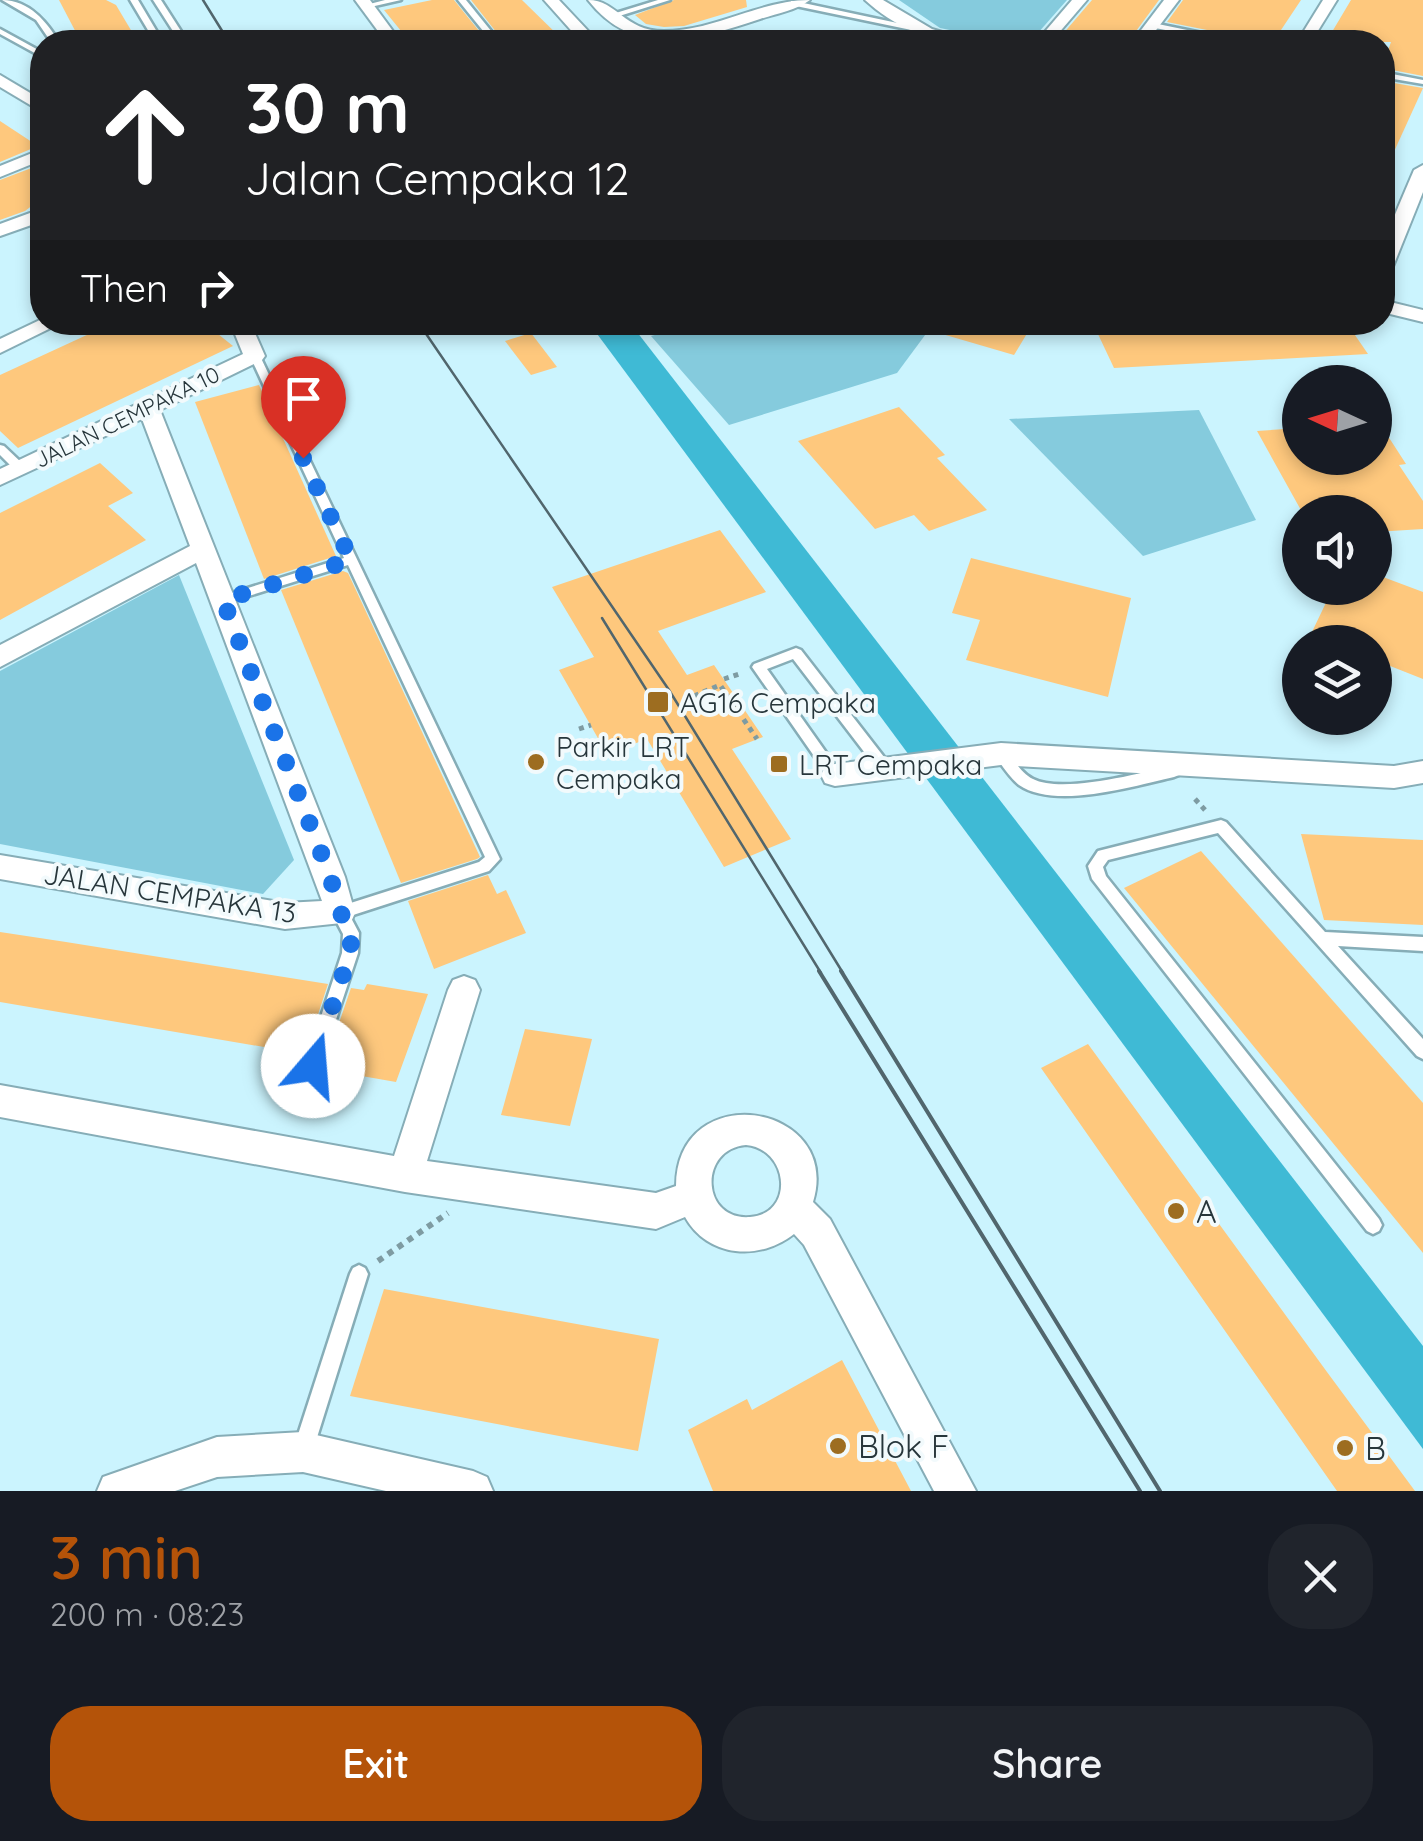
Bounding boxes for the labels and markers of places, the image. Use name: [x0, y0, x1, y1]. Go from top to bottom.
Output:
pin: [261, 356, 346, 459]
place label: AG16 Cempaka: [680, 685, 876, 720]
marker: AG16 Cempaka: [645, 689, 671, 715]
place label: Parkir LRT Cempaka: [556, 729, 690, 796]
place label: LRT Cempaka: [799, 747, 982, 782]
marker: Parkir LRT Cempaka: [525, 751, 547, 773]
marker: LRT Cempaka: [768, 753, 790, 775]
place label: A: [1196, 1191, 1217, 1231]
marker: A: [1165, 1200, 1187, 1222]
place label: Blok F: [858, 1426, 949, 1466]
place label: B: [1365, 1428, 1386, 1468]
marker: Blok F: [827, 1435, 849, 1457]
marker: B: [1334, 1437, 1356, 1459]

